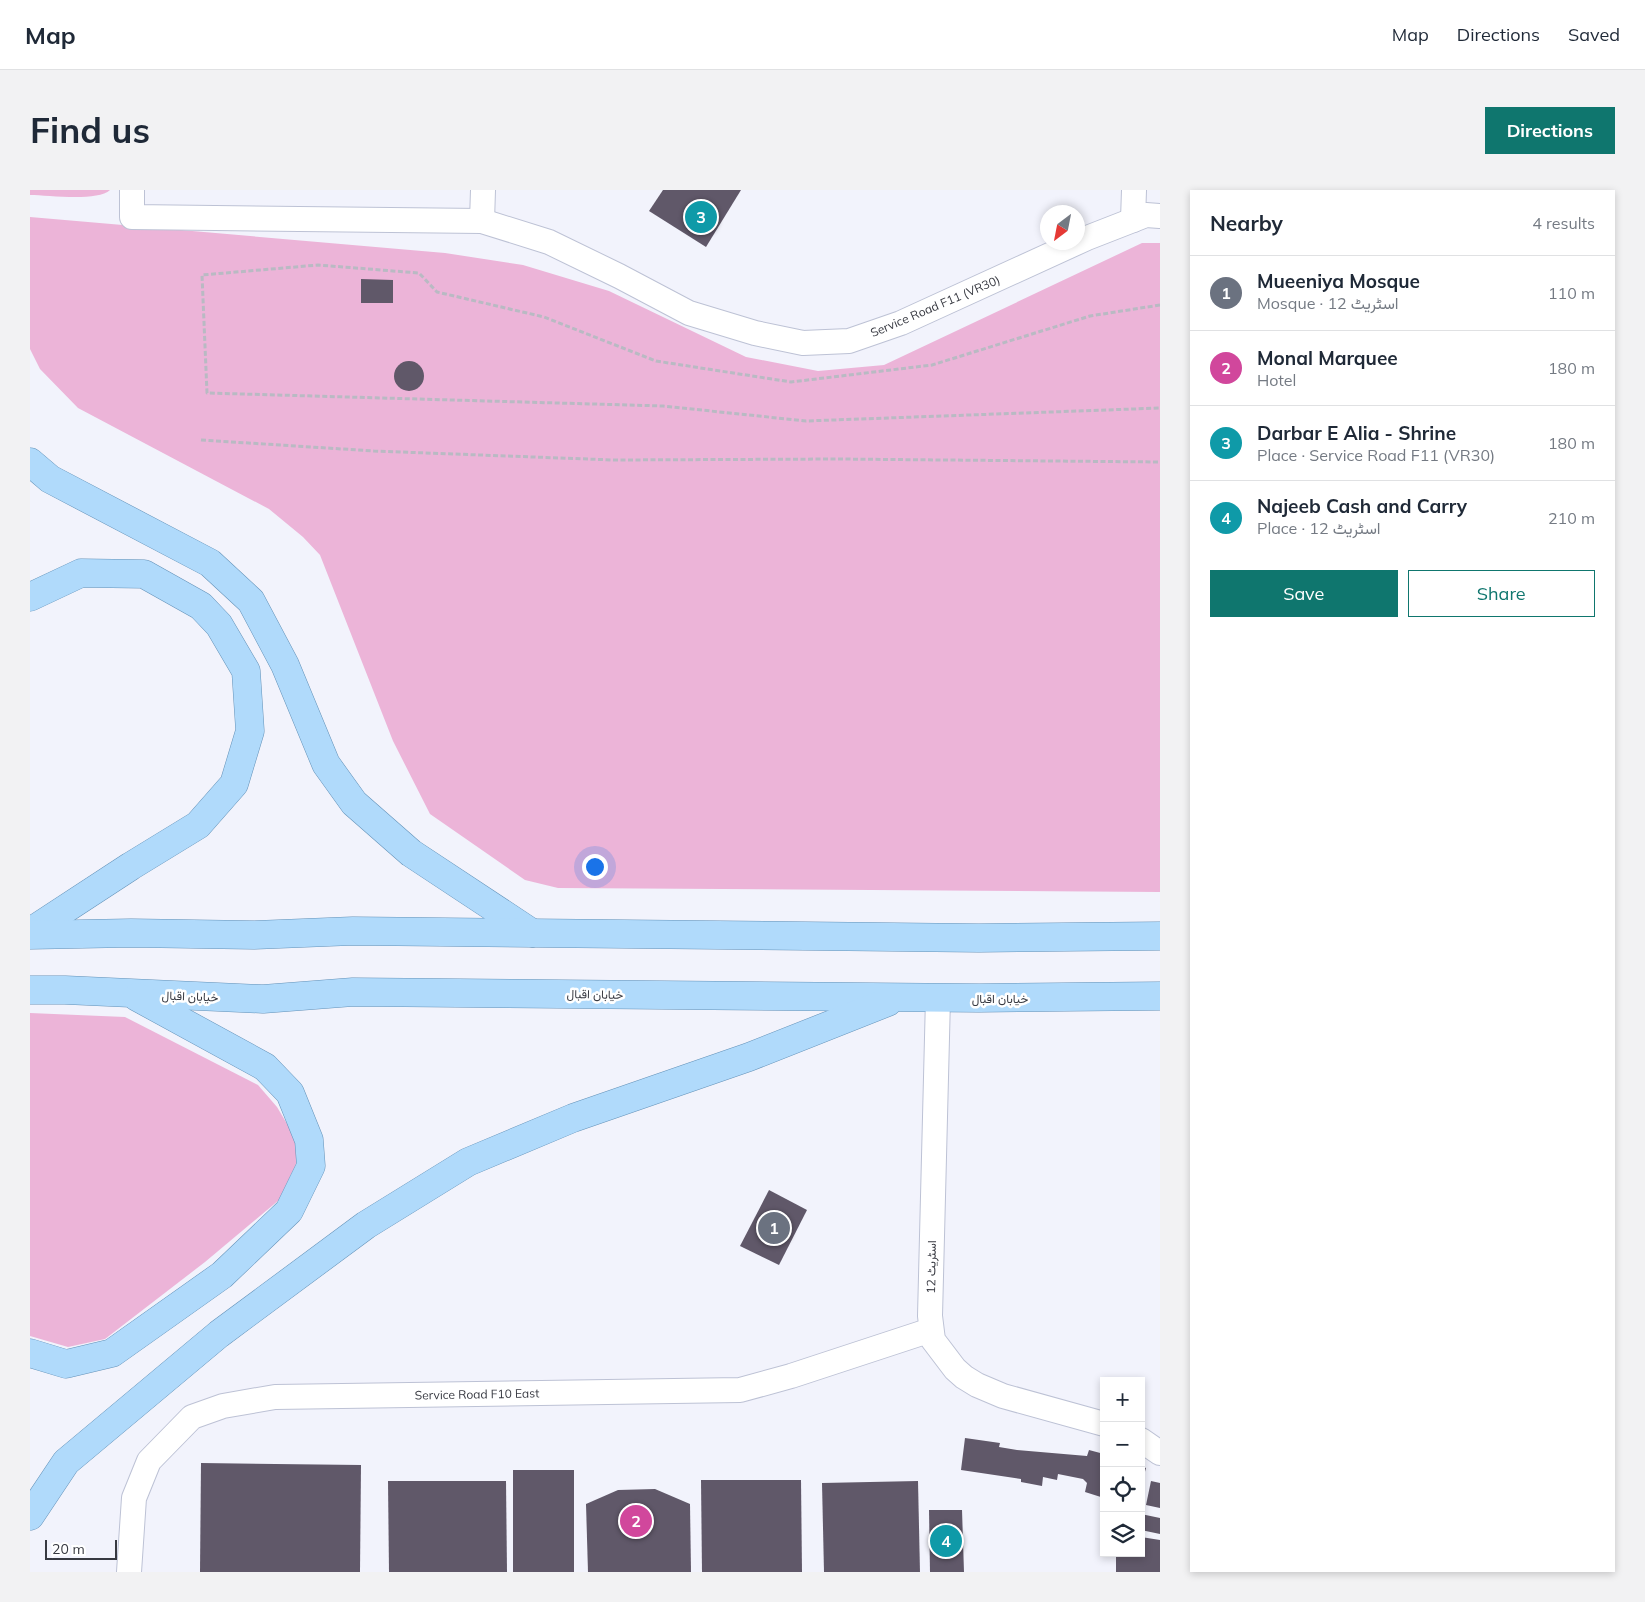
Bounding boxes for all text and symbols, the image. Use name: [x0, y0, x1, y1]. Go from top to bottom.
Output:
text: Map: [25, 20, 76, 50]
text: Map: [1392, 23, 1429, 46]
text: Directions: [1457, 23, 1540, 46]
text: Saved: [1568, 23, 1620, 46]
button: Directions: [1485, 107, 1615, 154]
text: Find us: [30, 108, 150, 152]
pin: 3: [685, 198, 717, 236]
north arrow: [1040, 205, 1085, 250]
text: Nearby: [1210, 210, 1283, 236]
text: 4 results: [1532, 213, 1595, 233]
text: Mueeniya Mosque: [1257, 269, 1420, 293]
street label: Service Road F11 (VR30): [868, 272, 1002, 340]
text: 1: [1221, 283, 1231, 303]
text: 110 m: [1548, 283, 1595, 303]
text: Mosque · اسٹریٹ 12: [1257, 293, 1399, 313]
text: Monal Marquee: [1257, 346, 1398, 370]
text: 2: [1221, 358, 1231, 378]
text: 180 m: [1548, 358, 1595, 378]
text: Hotel: [1257, 370, 1296, 390]
text: Darbar E Alia - Shrine: [1257, 421, 1456, 445]
text: 3: [1221, 433, 1231, 453]
text: 180 m: [1548, 433, 1595, 453]
text: Place · Service Road F11 (VR30): [1257, 445, 1495, 465]
text: Najeeb Cash and Carry: [1257, 494, 1467, 518]
text: 4: [1221, 508, 1231, 528]
text: 210 m: [1548, 508, 1595, 528]
text: Place · اسٹریٹ 12: [1257, 518, 1380, 538]
button: Save: [1210, 570, 1398, 617]
button: Share: [1408, 570, 1595, 617]
your location: [582, 854, 608, 880]
street label: خیابان اقبال: [566, 986, 623, 1003]
street label: خیابان اقبال: [161, 988, 219, 1005]
street label: خیابان اقبال: [972, 991, 1028, 1007]
pin: 1: [758, 1209, 790, 1247]
street label: اسٹریٹ 12: [923, 1240, 940, 1294]
map controls: [1100, 1377, 1145, 1557]
button: +: [1100, 1377, 1145, 1422]
street label: Service Road F10 East: [415, 1385, 539, 1403]
button: −: [1100, 1422, 1145, 1467]
button: locate: [1100, 1467, 1145, 1512]
pin: 2: [620, 1502, 652, 1540]
button: layers: [1100, 1512, 1145, 1557]
pin: 4: [930, 1522, 962, 1560]
scale bar: [45, 1537, 118, 1560]
text: 20 m: [52, 1540, 85, 1558]

